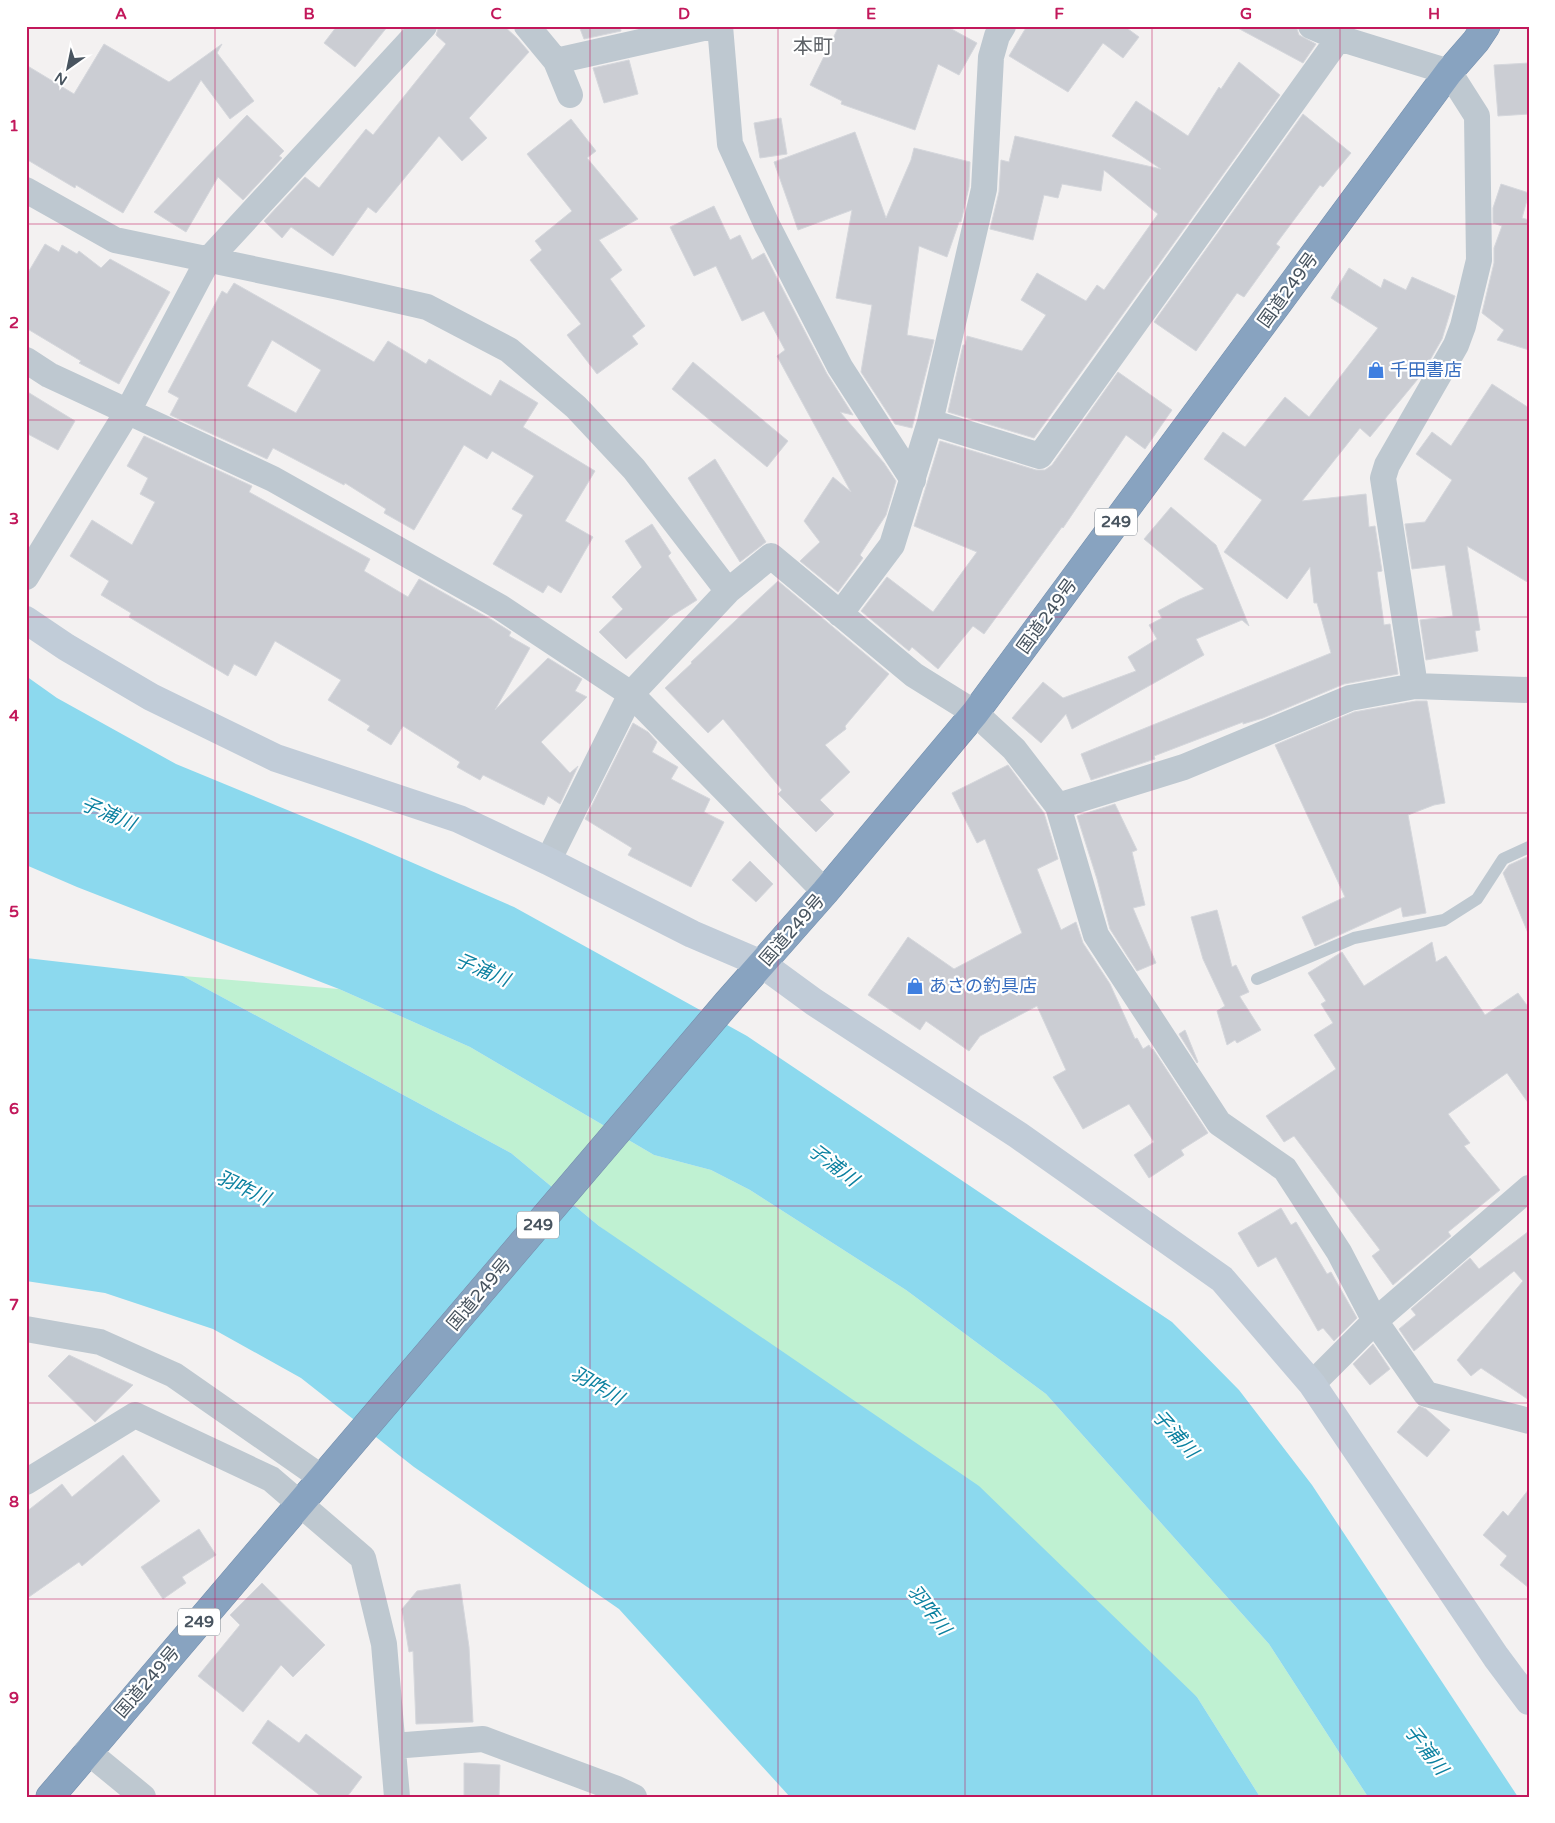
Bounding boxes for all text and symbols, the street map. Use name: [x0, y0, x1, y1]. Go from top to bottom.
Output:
text: A: [115, 4, 127, 24]
text: B: [303, 4, 315, 24]
text: C: [490, 4, 502, 24]
text: D: [678, 4, 690, 24]
text: E: [866, 4, 876, 24]
text: F: [1054, 4, 1064, 24]
text: G: [1240, 4, 1252, 24]
text: H: [1428, 4, 1440, 24]
district label: 本町: [793, 35, 833, 59]
north arrow: [42, 42, 92, 92]
text: N: [52, 68, 71, 89]
text: 1: [9, 116, 19, 136]
street label: 国道249号: [1253, 248, 1323, 332]
text: 2: [9, 313, 19, 333]
place label: 千田書店: [1390, 359, 1462, 381]
shop icon: 千田書店: [1366, 360, 1386, 380]
road number: 249: [1095, 508, 1137, 536]
text: 3: [9, 509, 19, 529]
street label: 国道249号: [1012, 574, 1082, 658]
text: 4: [9, 706, 19, 726]
water label: 子浦川: [77, 793, 140, 836]
street label: 国道249号: [755, 890, 829, 970]
text: 5: [9, 902, 19, 922]
water label: 子浦川: [451, 949, 514, 992]
place label: あさの釣具店: [929, 975, 1037, 997]
shop icon: あさの釣具店: [905, 976, 925, 996]
text: 6: [9, 1099, 19, 1119]
water label: 子浦川: [804, 1139, 864, 1192]
water label: 羽咋川: [213, 1166, 275, 1211]
road number: 249: [517, 1212, 559, 1238]
street label: 国道249号: [442, 1253, 516, 1335]
text: 7: [9, 1295, 19, 1315]
water label: 羽咋川: [567, 1362, 629, 1411]
water label: 子浦川: [1148, 1405, 1204, 1464]
text: 8: [9, 1492, 19, 1512]
water label: 羽咋川: [903, 1581, 956, 1641]
road number: 249: [178, 1608, 220, 1635]
street label: 国道249号: [110, 1642, 184, 1722]
text: 9: [9, 1688, 19, 1708]
water label: 子浦川: [1400, 1721, 1453, 1781]

